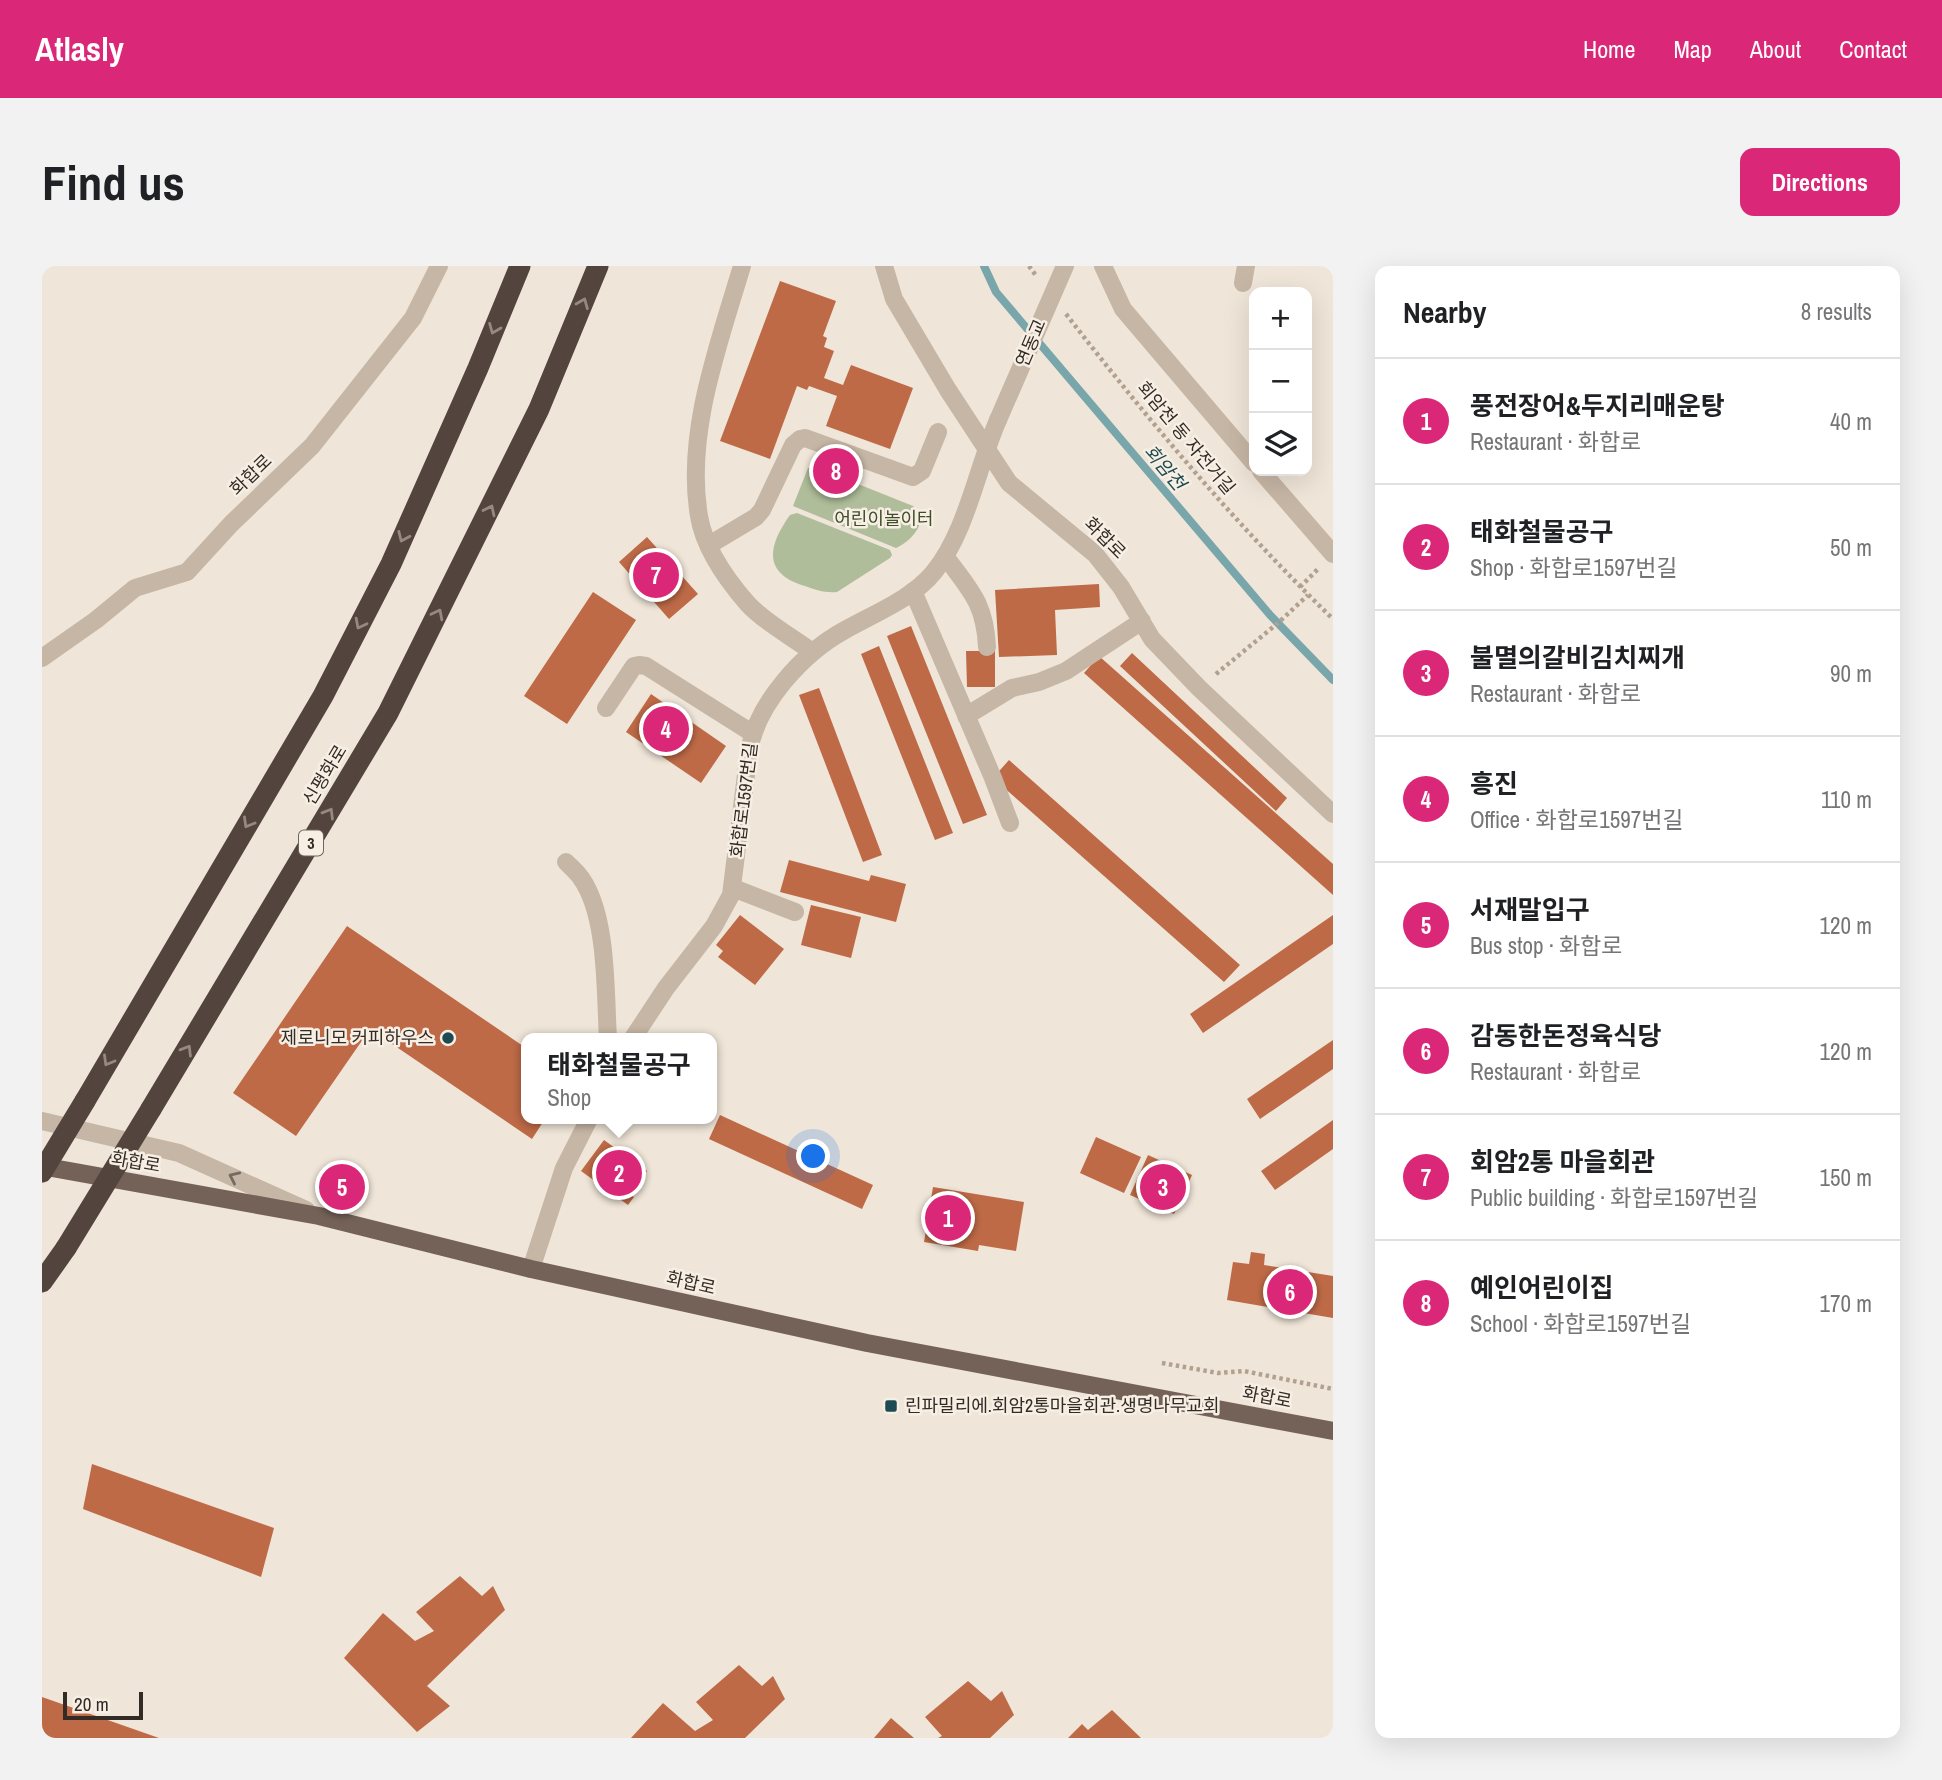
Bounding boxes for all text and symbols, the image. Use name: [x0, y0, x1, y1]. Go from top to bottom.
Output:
text: Atlasly: [35, 27, 124, 71]
text: Home: [1583, 33, 1635, 65]
text: Map: [1673, 33, 1712, 65]
text: About: [1750, 33, 1801, 65]
text: Contact: [1839, 33, 1907, 65]
button: Directions: [1740, 148, 1900, 216]
text: Find us: [42, 149, 185, 215]
map controls: [1249, 287, 1312, 476]
button: +: [1249, 287, 1312, 350]
text: Nearby: [1403, 292, 1486, 332]
text: 8 results: [1801, 296, 1872, 327]
one-way arrow: [575, 298, 589, 310]
street label: 연동교: [1009, 315, 1052, 371]
one-way arrow: [489, 323, 503, 335]
button: −: [1249, 350, 1312, 413]
street label: 회암천 동 자전거길: [1133, 377, 1239, 499]
text: 풍전장어&두지리매운탕: [1470, 388, 1725, 423]
text: 1: [1421, 406, 1431, 437]
text: 40 m: [1830, 406, 1872, 437]
button: layers: [1249, 413, 1312, 476]
text: Restaurant · 화합로: [1470, 426, 1641, 457]
water label: 회암천: [1139, 440, 1191, 494]
pin: 8: [813, 445, 859, 497]
street label: 화합로: [224, 448, 277, 501]
one-way arrow: [481, 505, 495, 517]
park label: 어린이놀이터: [834, 506, 934, 531]
street label: 화합로: [1079, 511, 1132, 564]
text: 태화철물공구: [1470, 514, 1614, 549]
one-way arrow: [397, 530, 411, 543]
text: 2: [1421, 532, 1431, 563]
text: 50 m: [1830, 532, 1872, 563]
pin: 7: [633, 549, 679, 601]
text: Shop · 화합로1597번길: [1470, 552, 1678, 583]
one-way arrow: [430, 609, 444, 621]
one-way arrow: [354, 617, 368, 629]
text: 불멸의갈비김치찌개: [1470, 640, 1685, 675]
text: 3: [1421, 658, 1431, 689]
text: 90 m: [1830, 658, 1872, 689]
text: Restaurant · 화합로: [1470, 678, 1641, 709]
pin: 4: [643, 703, 689, 755]
street label: 신평화로: [297, 740, 352, 810]
street label: 화합로1597번길: [724, 741, 763, 859]
text: 흥진: [1470, 766, 1518, 801]
text: 4: [1421, 784, 1431, 815]
text: 110 m: [1821, 784, 1872, 815]
text: Office · 화합로1597번길: [1470, 804, 1684, 835]
one-way arrow: [320, 807, 333, 820]
one-way arrow: [244, 815, 257, 828]
road number: 3: [299, 830, 323, 856]
text: 서재말입구: [1470, 892, 1590, 927]
text: 5: [1421, 910, 1431, 941]
text: 120 m: [1820, 910, 1872, 941]
text: Bus stop · 화합로: [1470, 930, 1623, 961]
text: 감동한돈정육식당: [1470, 1018, 1661, 1053]
place label: 제로니모 커피하우스: [281, 1025, 434, 1050]
marker: 제로니모 커피하우스: [440, 1030, 456, 1046]
popup: [521, 1033, 717, 1124]
text: 6: [1421, 1036, 1431, 1067]
text: 120 m: [1820, 1036, 1872, 1067]
one-way arrow: [178, 1045, 191, 1058]
text: 태화철물공구: [547, 1047, 691, 1082]
one-way arrow: [103, 1053, 116, 1066]
text: Restaurant · 화합로: [1470, 1056, 1641, 1087]
text: Shop: [547, 1082, 591, 1113]
your location: [796, 1139, 830, 1173]
text: 회암2통 마을회관: [1470, 1144, 1655, 1179]
street label: 화합로: [109, 1145, 163, 1178]
pin: 2: [596, 1147, 642, 1199]
pin: 5: [319, 1161, 365, 1213]
pin: 3: [1140, 1161, 1186, 1213]
text: 7: [1421, 1162, 1431, 1193]
text: 150 m: [1820, 1162, 1872, 1193]
one-way arrow: [229, 1172, 241, 1186]
text: Public building · 화합로1597번길: [1470, 1182, 1758, 1213]
pin: 1: [925, 1192, 971, 1244]
street label: 화합로: [664, 1265, 718, 1300]
pin: 6: [1267, 1266, 1313, 1318]
text: 예인어린이집: [1470, 1270, 1614, 1305]
text: 8: [1421, 1288, 1431, 1319]
text: 170 m: [1820, 1288, 1872, 1319]
text: School · 화합로1597번길: [1470, 1308, 1691, 1339]
street label: 화합로: [1240, 1379, 1294, 1414]
place label: 린파밀리에.회암2통마을회관.생명나무교회: [905, 1393, 1220, 1418]
marker: 린파밀리에.회암2통마을회관.생명나무교회: [883, 1398, 899, 1414]
scale bar: [63, 1689, 144, 1721]
text: 20 m: [74, 1691, 109, 1717]

